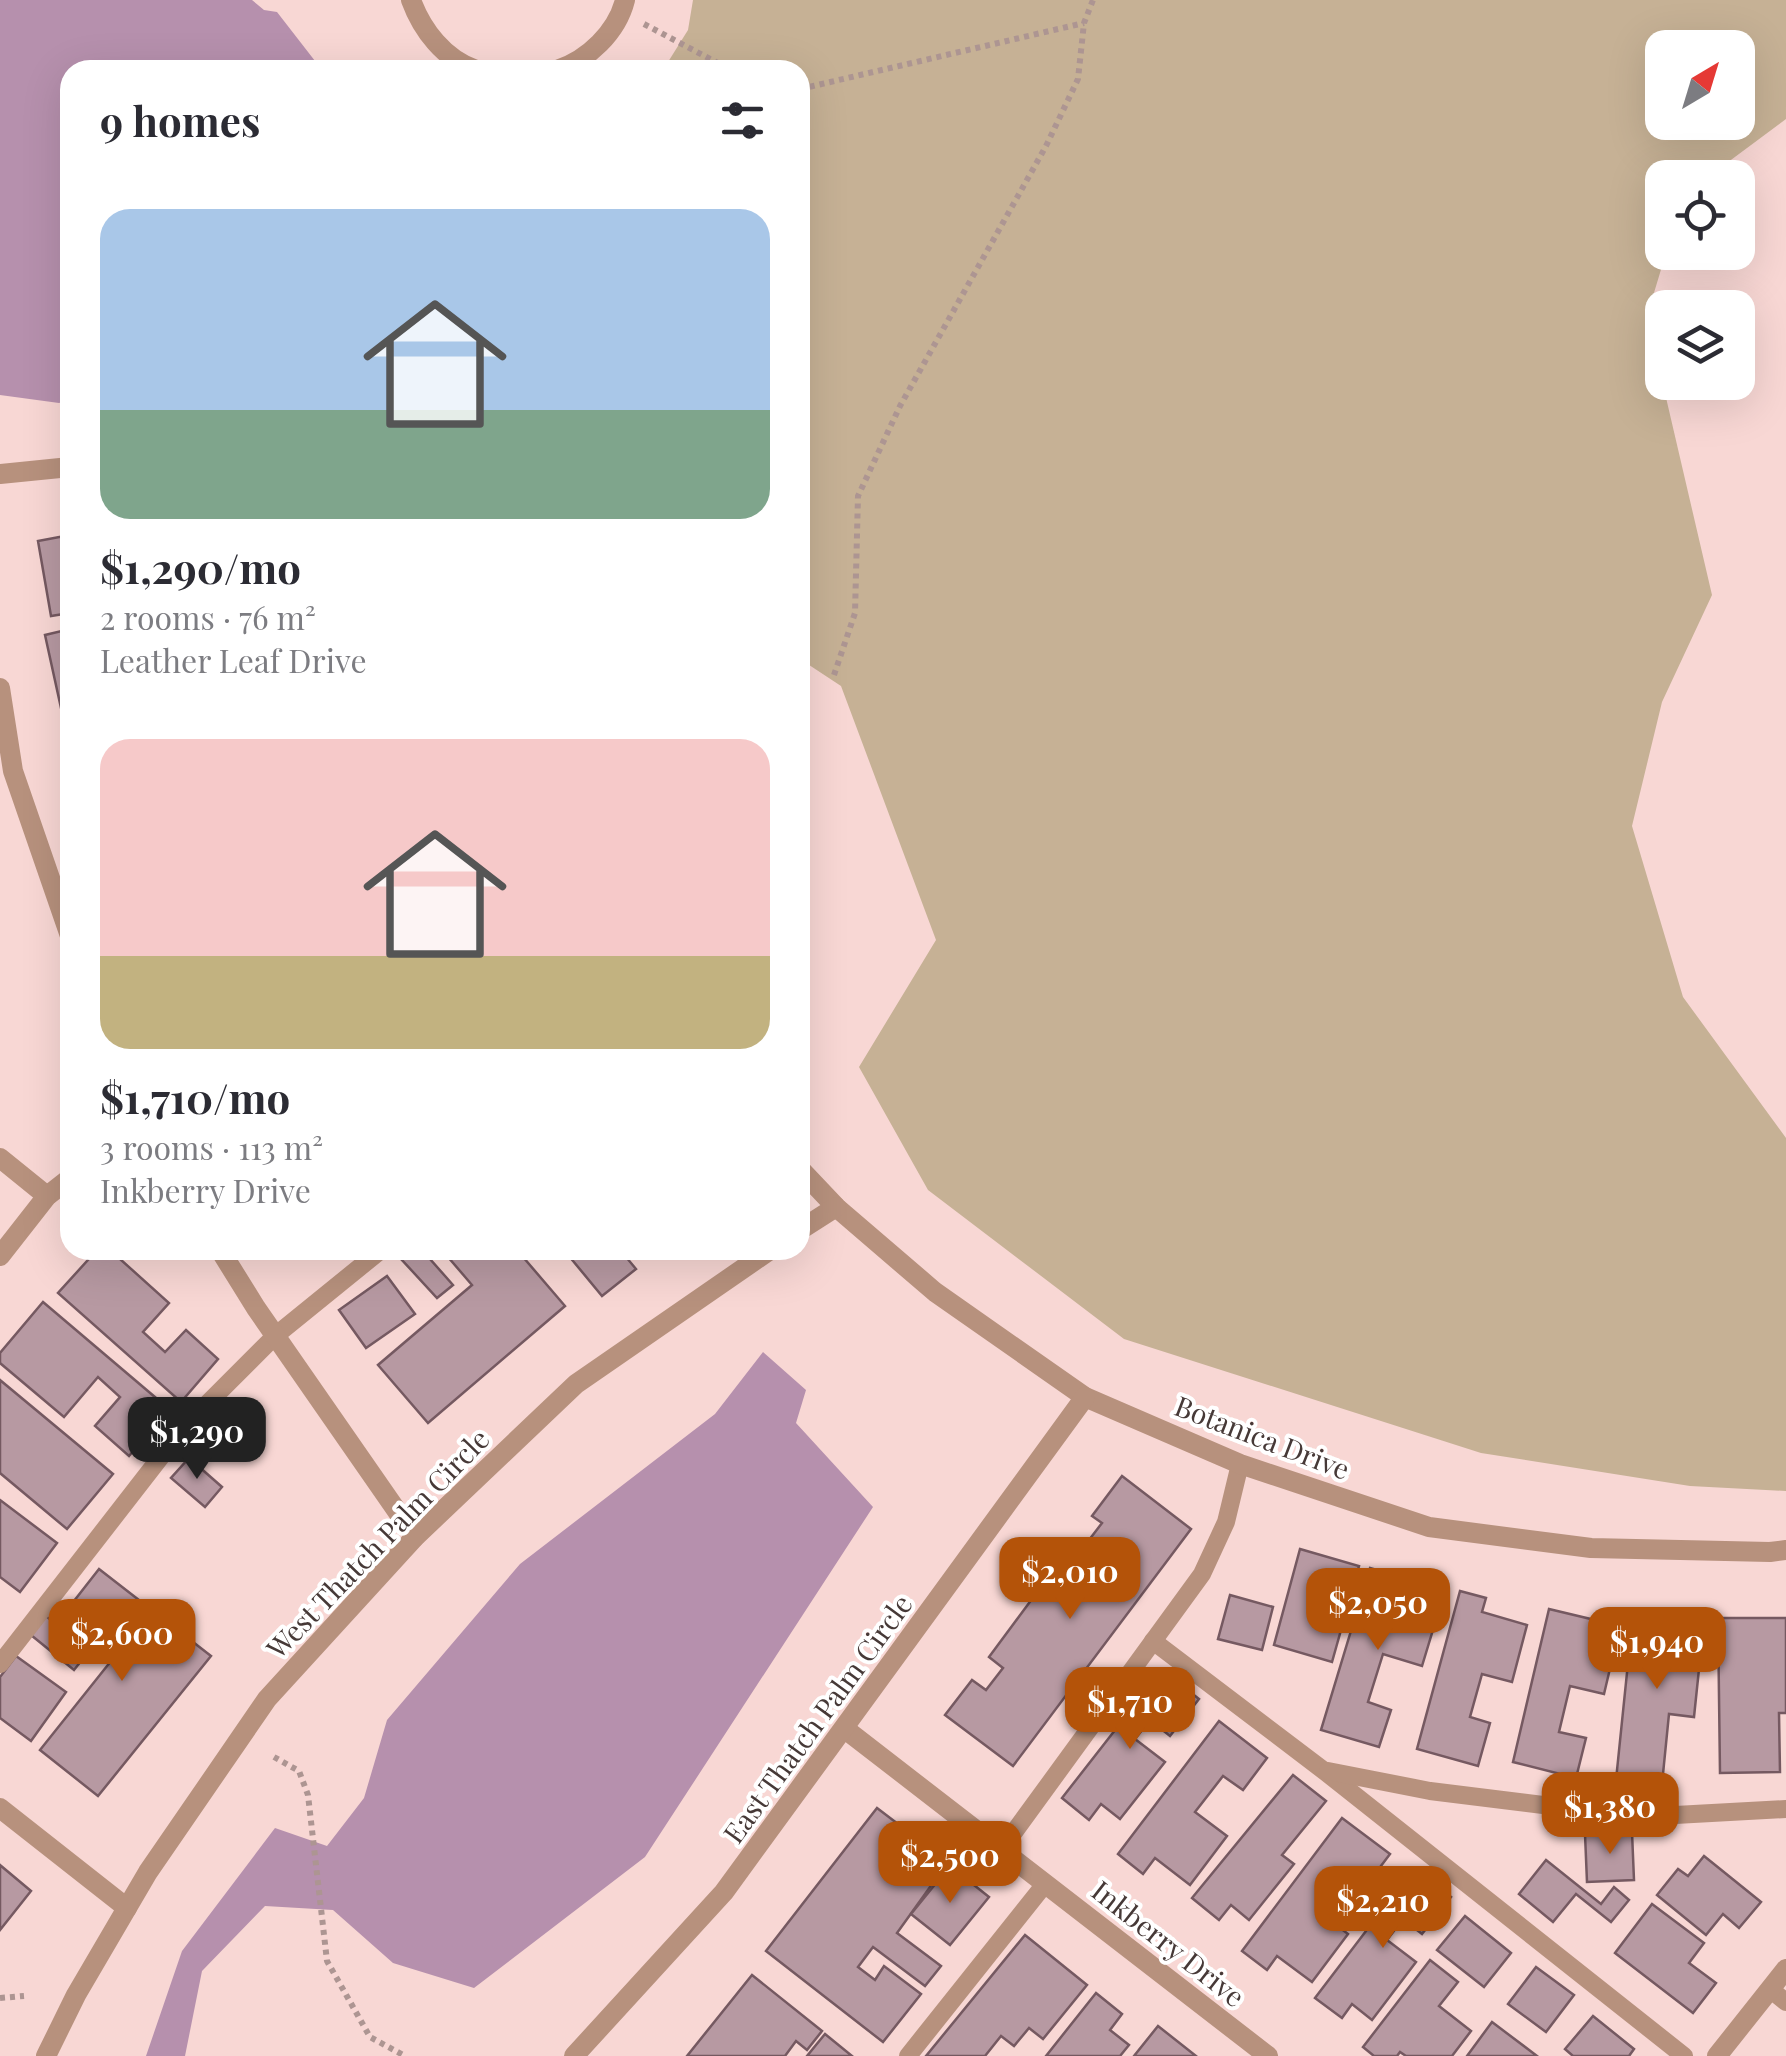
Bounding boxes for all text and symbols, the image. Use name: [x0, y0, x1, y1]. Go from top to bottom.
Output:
north arrow: [1645, 30, 1755, 140]
map controls: [1645, 30, 1755, 400]
text: 9 homes: [100, 92, 260, 148]
icon: filters: [715, 93, 770, 148]
button: locate: [1645, 160, 1755, 270]
icon: home: [345, 274, 525, 454]
button: layers: [1645, 290, 1755, 400]
text: $1,290/mo: [100, 539, 301, 595]
text: 2 rooms · 76 m²: [100, 595, 316, 638]
text: Leather Leaf Drive: [100, 638, 367, 681]
icon: home: [345, 804, 525, 984]
text: $1,710/mo: [100, 1069, 290, 1125]
text: 3 rooms · 113 m²: [100, 1125, 323, 1168]
text: Inkberry Drive: [100, 1168, 311, 1211]
street label: Botanica Drive: [1170, 1386, 1355, 1487]
pin: $1,290: [116, 1397, 278, 1482]
text: $1,290: [150, 1408, 244, 1451]
street label: West Thatch Palm Circle: [257, 1420, 496, 1666]
pin: $2,010: [989, 1537, 1151, 1622]
text: $2,010: [1021, 1548, 1119, 1591]
pin: $2,050: [1297, 1568, 1459, 1653]
text: $2,050: [1328, 1579, 1428, 1622]
street label: East Thatch Palm Circle: [714, 1586, 920, 1850]
pin: $2,600: [41, 1599, 203, 1684]
pin: $1,940: [1576, 1607, 1738, 1692]
text: $2,600: [70, 1610, 174, 1653]
text: $1,940: [1610, 1618, 1704, 1661]
pin: $1,710: [1049, 1667, 1211, 1752]
text: $1,710: [1087, 1678, 1173, 1721]
pin: $1,380: [1529, 1772, 1691, 1857]
text: $1,380: [1564, 1783, 1656, 1826]
pin: $2,500: [869, 1821, 1031, 1906]
text: $2,500: [900, 1832, 1000, 1875]
pin: $2,210: [1302, 1866, 1464, 1951]
street label: Inkberry Drive: [1085, 1871, 1253, 2014]
text: $2,210: [1336, 1877, 1430, 1920]

